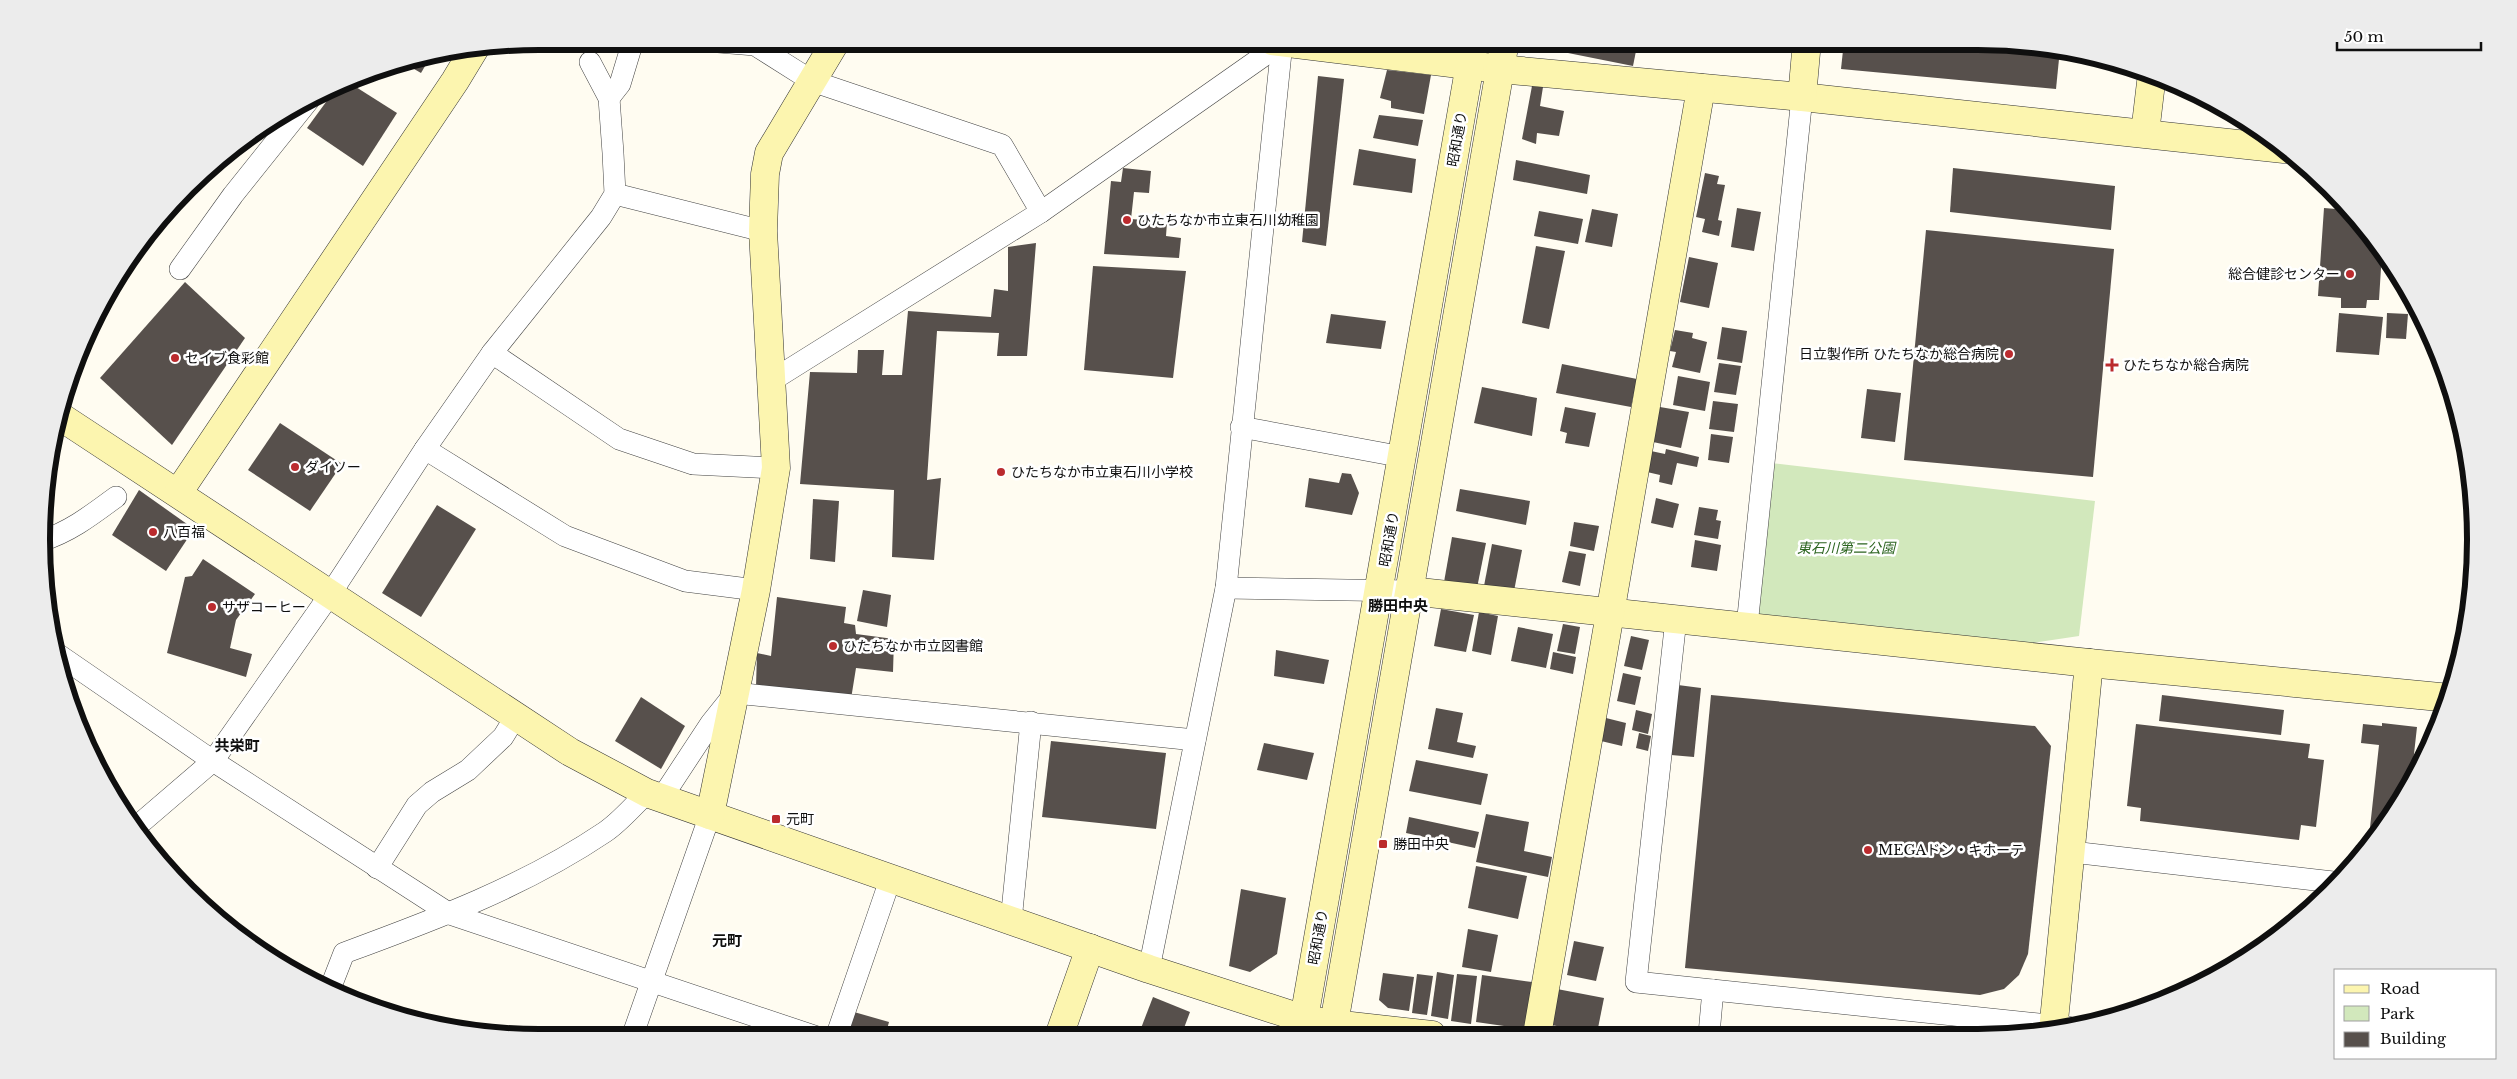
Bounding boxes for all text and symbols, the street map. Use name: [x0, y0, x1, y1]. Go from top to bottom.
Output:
scale bar: [2337, 20, 2481, 52]
text: 50 m: [2344, 27, 2384, 46]
street label: 昭和通り: [1443, 110, 1471, 168]
place label: ひたちなか市立東石川幼稚園: [1137, 211, 1319, 229]
marker: ひたちなか市立東石川幼稚園: [1121, 214, 1133, 226]
place label: 総合健診センター: [2228, 265, 2340, 283]
marker: 総合健診センター: [2344, 268, 2356, 280]
place label: 日立製作所 ひたちなか総合病院: [1799, 345, 1999, 363]
marker: 日立製作所 ひたちなか総合病院: [2003, 348, 2015, 360]
place label: セイブ食彩館: [185, 349, 269, 367]
marker: セイブ食彩館: [169, 352, 181, 364]
place label: ひたちなか総合病院: [2123, 356, 2249, 374]
marker: ひたちなか総合病院: [2105, 358, 2119, 372]
place label: ダイソー: [305, 458, 361, 476]
marker: ダイソー: [289, 461, 301, 473]
place label: ひたちなか市立東石川小学校: [1011, 463, 1193, 481]
marker: ひたちなか市立東石川小学校: [995, 466, 1007, 478]
street label: 昭和通り: [1375, 510, 1403, 568]
place label: 八百福: [163, 523, 205, 541]
marker: 八百福: [147, 526, 159, 538]
park label: 東石川第二公園: [1797, 539, 1897, 557]
district label: 勝田中央: [1368, 596, 1428, 615]
place label: サザコーヒー: [222, 598, 306, 616]
marker: サザコーヒー: [206, 601, 218, 613]
place label: ひたちなか市立図書館: [843, 637, 983, 655]
marker: ひたちなか市立図書館: [827, 640, 839, 652]
district label: 共栄町: [214, 736, 260, 755]
place label: 元町: [786, 810, 814, 828]
marker: 元町: [770, 813, 782, 825]
place label: 勝田中央: [1393, 835, 1449, 853]
marker: 勝田中央: [1377, 838, 1389, 850]
place label: MEGAドン・キホーテ: [1878, 841, 2024, 859]
marker: MEGAドン・キホーテ: [1862, 844, 1874, 856]
street label: 昭和通り: [1304, 908, 1332, 966]
district label: 元町: [712, 931, 742, 950]
legend: [2334, 969, 2497, 1059]
text: Road: [2380, 979, 2420, 998]
text: Park: [2380, 1004, 2416, 1023]
text: Building: [2380, 1029, 2447, 1048]

